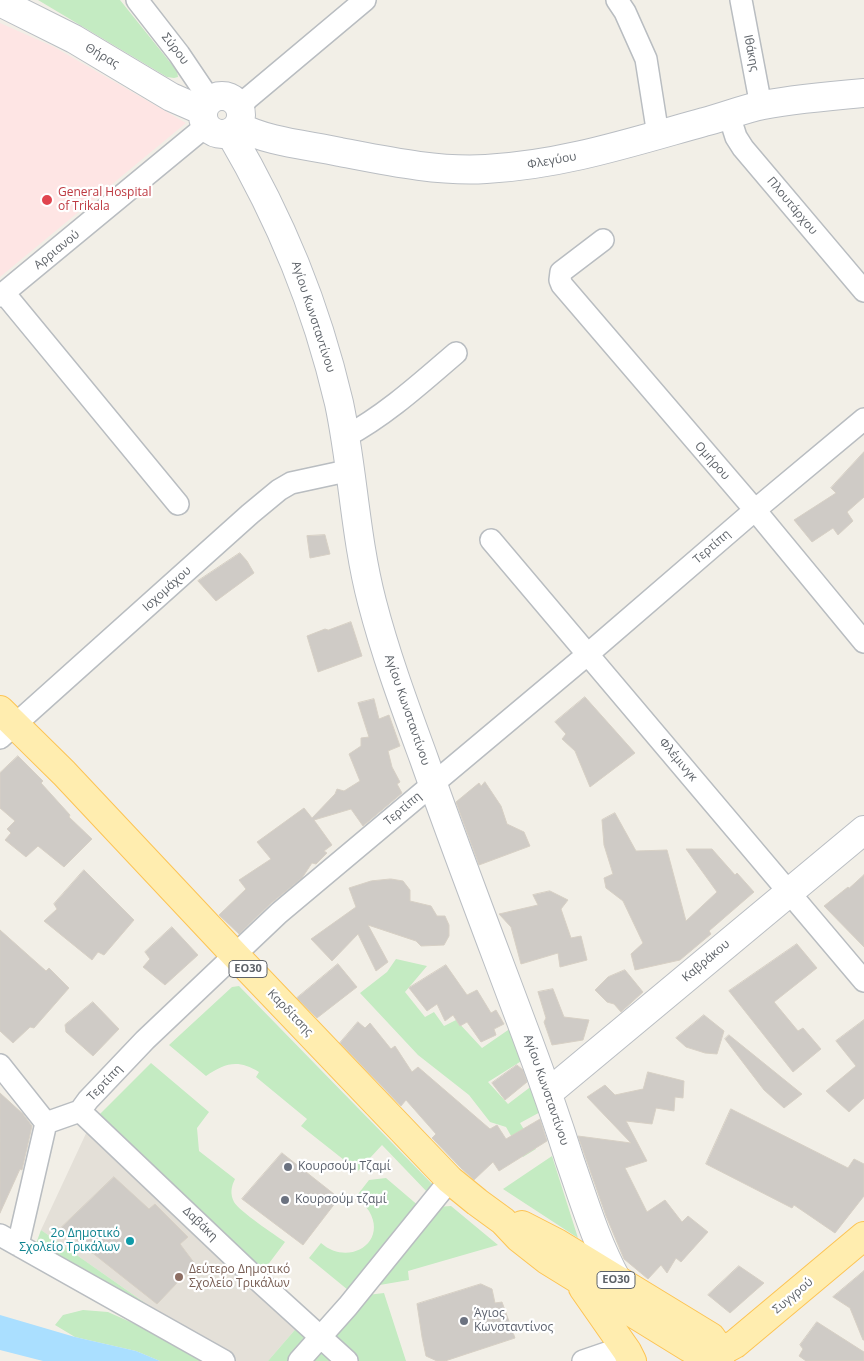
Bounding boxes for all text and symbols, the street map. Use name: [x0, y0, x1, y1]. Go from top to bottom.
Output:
street label: Σύρου: [158, 30, 192, 68]
street label: Ιθάκης: [740, 33, 762, 73]
street label: Θήρας: [82, 41, 122, 71]
street label: Φλεγύου: [526, 150, 578, 172]
street label: Πλουτάρχου: [764, 174, 820, 238]
place label: General Hospital of Trikala: [58, 186, 151, 214]
marker: General Hospital of Trikala: [40, 193, 54, 207]
street label: Αρριανού: [31, 227, 83, 273]
street label: Αγίου Κωνσταντίνου: [288, 260, 338, 374]
street label: Ομήρου: [692, 439, 732, 483]
street label: Τερτίπη: [690, 527, 734, 567]
street label: Ισχομάχου: [140, 563, 194, 615]
street label: Αγίου Κωνσταντίνου: [381, 653, 433, 767]
street label: Φλέμινγκ: [656, 735, 700, 785]
street label: Τερτίπη: [381, 789, 425, 829]
street label: Καβράκου: [679, 937, 733, 985]
road number: ΕΟ30: [229, 961, 267, 978]
street label: Καρδίτσης: [264, 987, 316, 1039]
street label: Αγίου Κωνσταντίνου: [520, 1033, 572, 1147]
street label: Τερτίπη: [85, 1062, 125, 1104]
place label: Κουρσούμ Τζαμί: [298, 1160, 391, 1174]
marker: Κουρσούμ Τζαμί: [282, 1161, 294, 1173]
place label: Κουρσούμ τζαμί: [295, 1193, 387, 1207]
marker: Κουρσούμ τζαμί: [279, 1194, 291, 1206]
street label: Δαβάκη: [180, 1204, 220, 1244]
place label: 2ο Δημοτικό Σχολείο Τρικάλων: [19, 1227, 120, 1255]
marker: 2ο Δημοτικό Σχολείο Τρικάλων: [124, 1235, 136, 1247]
place label: Δεύτερο Δημοτικό Σχολείο Τρικάλων: [189, 1263, 290, 1291]
marker: Δεύτερο Δημοτικό Σχολείο Τρικάλων: [173, 1271, 185, 1283]
road number: ΕΟ30: [597, 1272, 635, 1288]
street label: Συγγρού: [770, 1275, 816, 1317]
place label: Άγιος Κωνσταντίνος: [474, 1307, 553, 1335]
marker: Άγιος Κωνσταντίνος: [458, 1315, 470, 1327]

